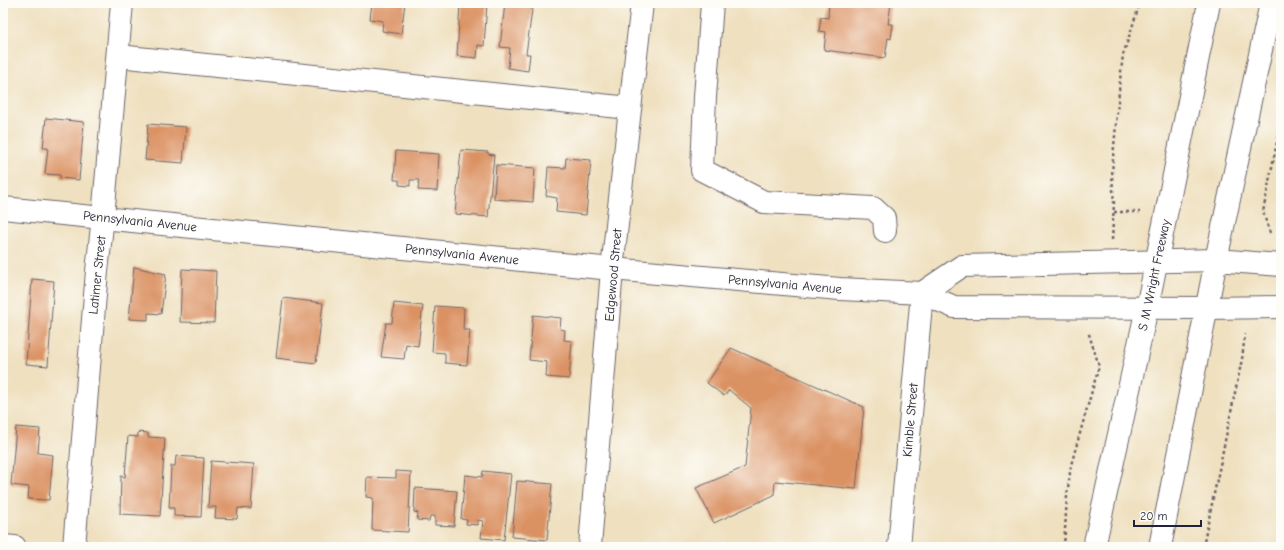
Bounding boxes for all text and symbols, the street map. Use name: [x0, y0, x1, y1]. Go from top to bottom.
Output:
street label: Pennsylvania Avenue: [82, 208, 198, 234]
street label: S M Wright Freeway: [1135, 218, 1173, 332]
street label: Edgewood Street: [601, 227, 625, 322]
street label: Latimer Street: [85, 234, 109, 315]
street label: Pennsylvania Avenue: [404, 241, 520, 267]
street label: Pennsylvania Avenue: [727, 272, 843, 296]
street label: Kimble Street: [899, 381, 921, 458]
scale bar: [1134, 502, 1201, 528]
text: 20 m: [1140, 509, 1168, 523]

